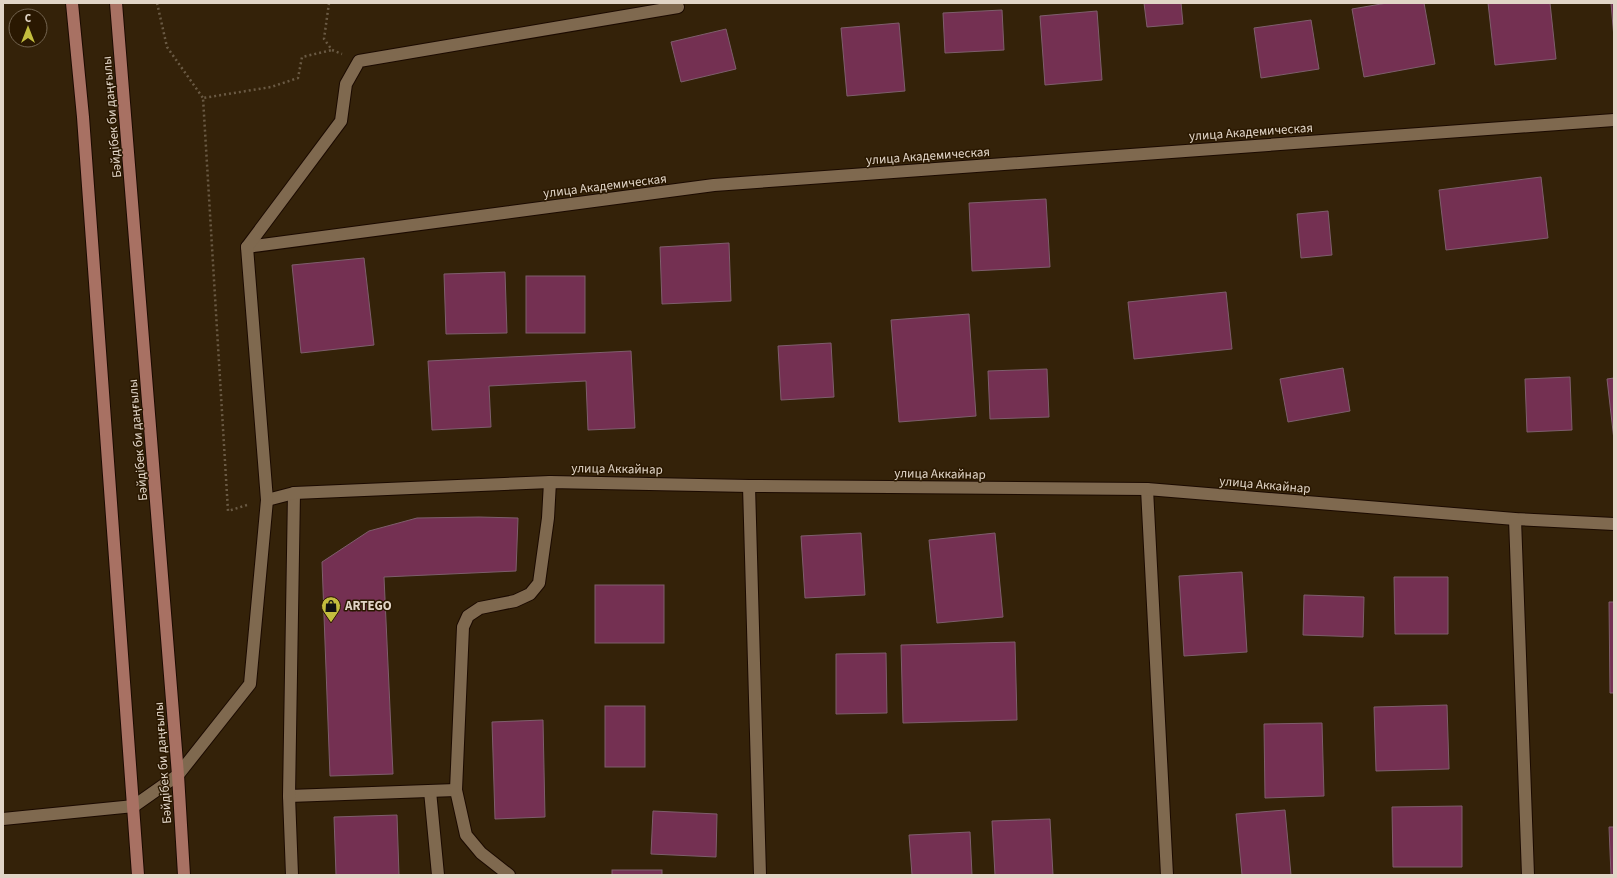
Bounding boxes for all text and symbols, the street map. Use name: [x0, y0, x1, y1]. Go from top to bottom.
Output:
north arrow: [8, 8, 48, 48]
text: С: [25, 11, 32, 26]
street label: Бәйдібек би даңғылы: [98, 55, 126, 179]
street label: улица Академическая: [1188, 119, 1314, 145]
street label: улица Академическая: [865, 143, 991, 169]
street label: улица Академическая: [542, 170, 668, 202]
street label: Бәйдібек би даңғылы: [124, 378, 152, 502]
street label: улица Аккайнар: [571, 459, 663, 479]
street label: улица Аккайнар: [894, 464, 986, 484]
street label: улица Аккайнар: [1219, 472, 1311, 498]
shop icon: ARTEGO: [320, 595, 342, 623]
place label: ARTEGO: [344, 597, 392, 615]
street label: Бәйдібек би даңғылы: [150, 701, 176, 825]

